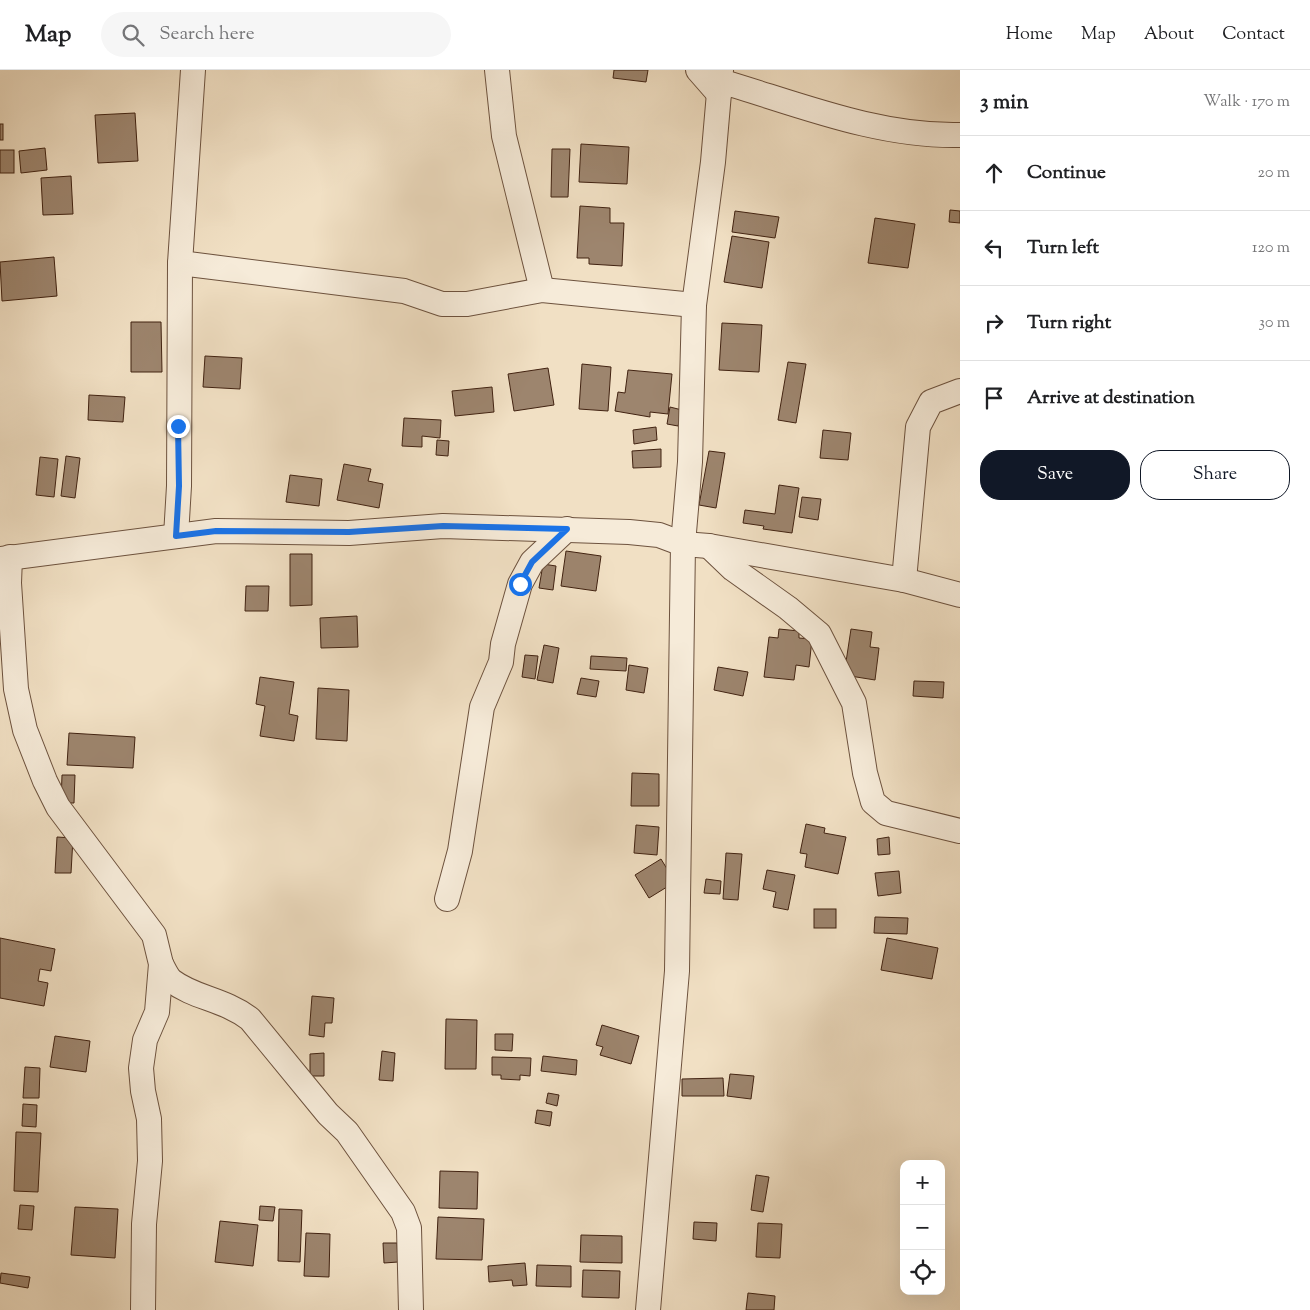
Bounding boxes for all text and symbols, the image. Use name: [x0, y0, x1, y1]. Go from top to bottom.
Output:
search box: [101, 12, 451, 57]
text: Map: [25, 18, 71, 52]
icon: search: [119, 21, 147, 49]
text: Search here: [159, 21, 255, 48]
text: Home: [1006, 22, 1053, 48]
text: Map: [1081, 22, 1116, 48]
text: About: [1144, 22, 1194, 48]
text: Contact: [1222, 22, 1285, 48]
text: 3 min: [980, 88, 1029, 118]
text: Walk · 170 m: [1203, 91, 1290, 114]
icon: ahead: [980, 159, 1008, 187]
text: Continue: [1027, 160, 1106, 187]
text: 20 m: [1257, 162, 1290, 185]
icon: left: [980, 234, 1008, 262]
text: Turn left: [1027, 235, 1099, 262]
text: 120 m: [1252, 237, 1290, 260]
icon: right: [980, 309, 1008, 337]
text: Turn right: [1027, 310, 1111, 337]
text: 30 m: [1259, 312, 1290, 335]
icon: arrive: [980, 384, 1008, 412]
text: Arrive at destination: [1027, 385, 1195, 412]
route end: [167, 415, 190, 438]
button: Save: [980, 450, 1130, 500]
button: Share: [1140, 450, 1290, 500]
route start: [509, 573, 532, 596]
map controls: [900, 1160, 945, 1295]
button: +: [900, 1160, 945, 1205]
button: −: [900, 1205, 945, 1250]
button: locate: [900, 1250, 945, 1295]

